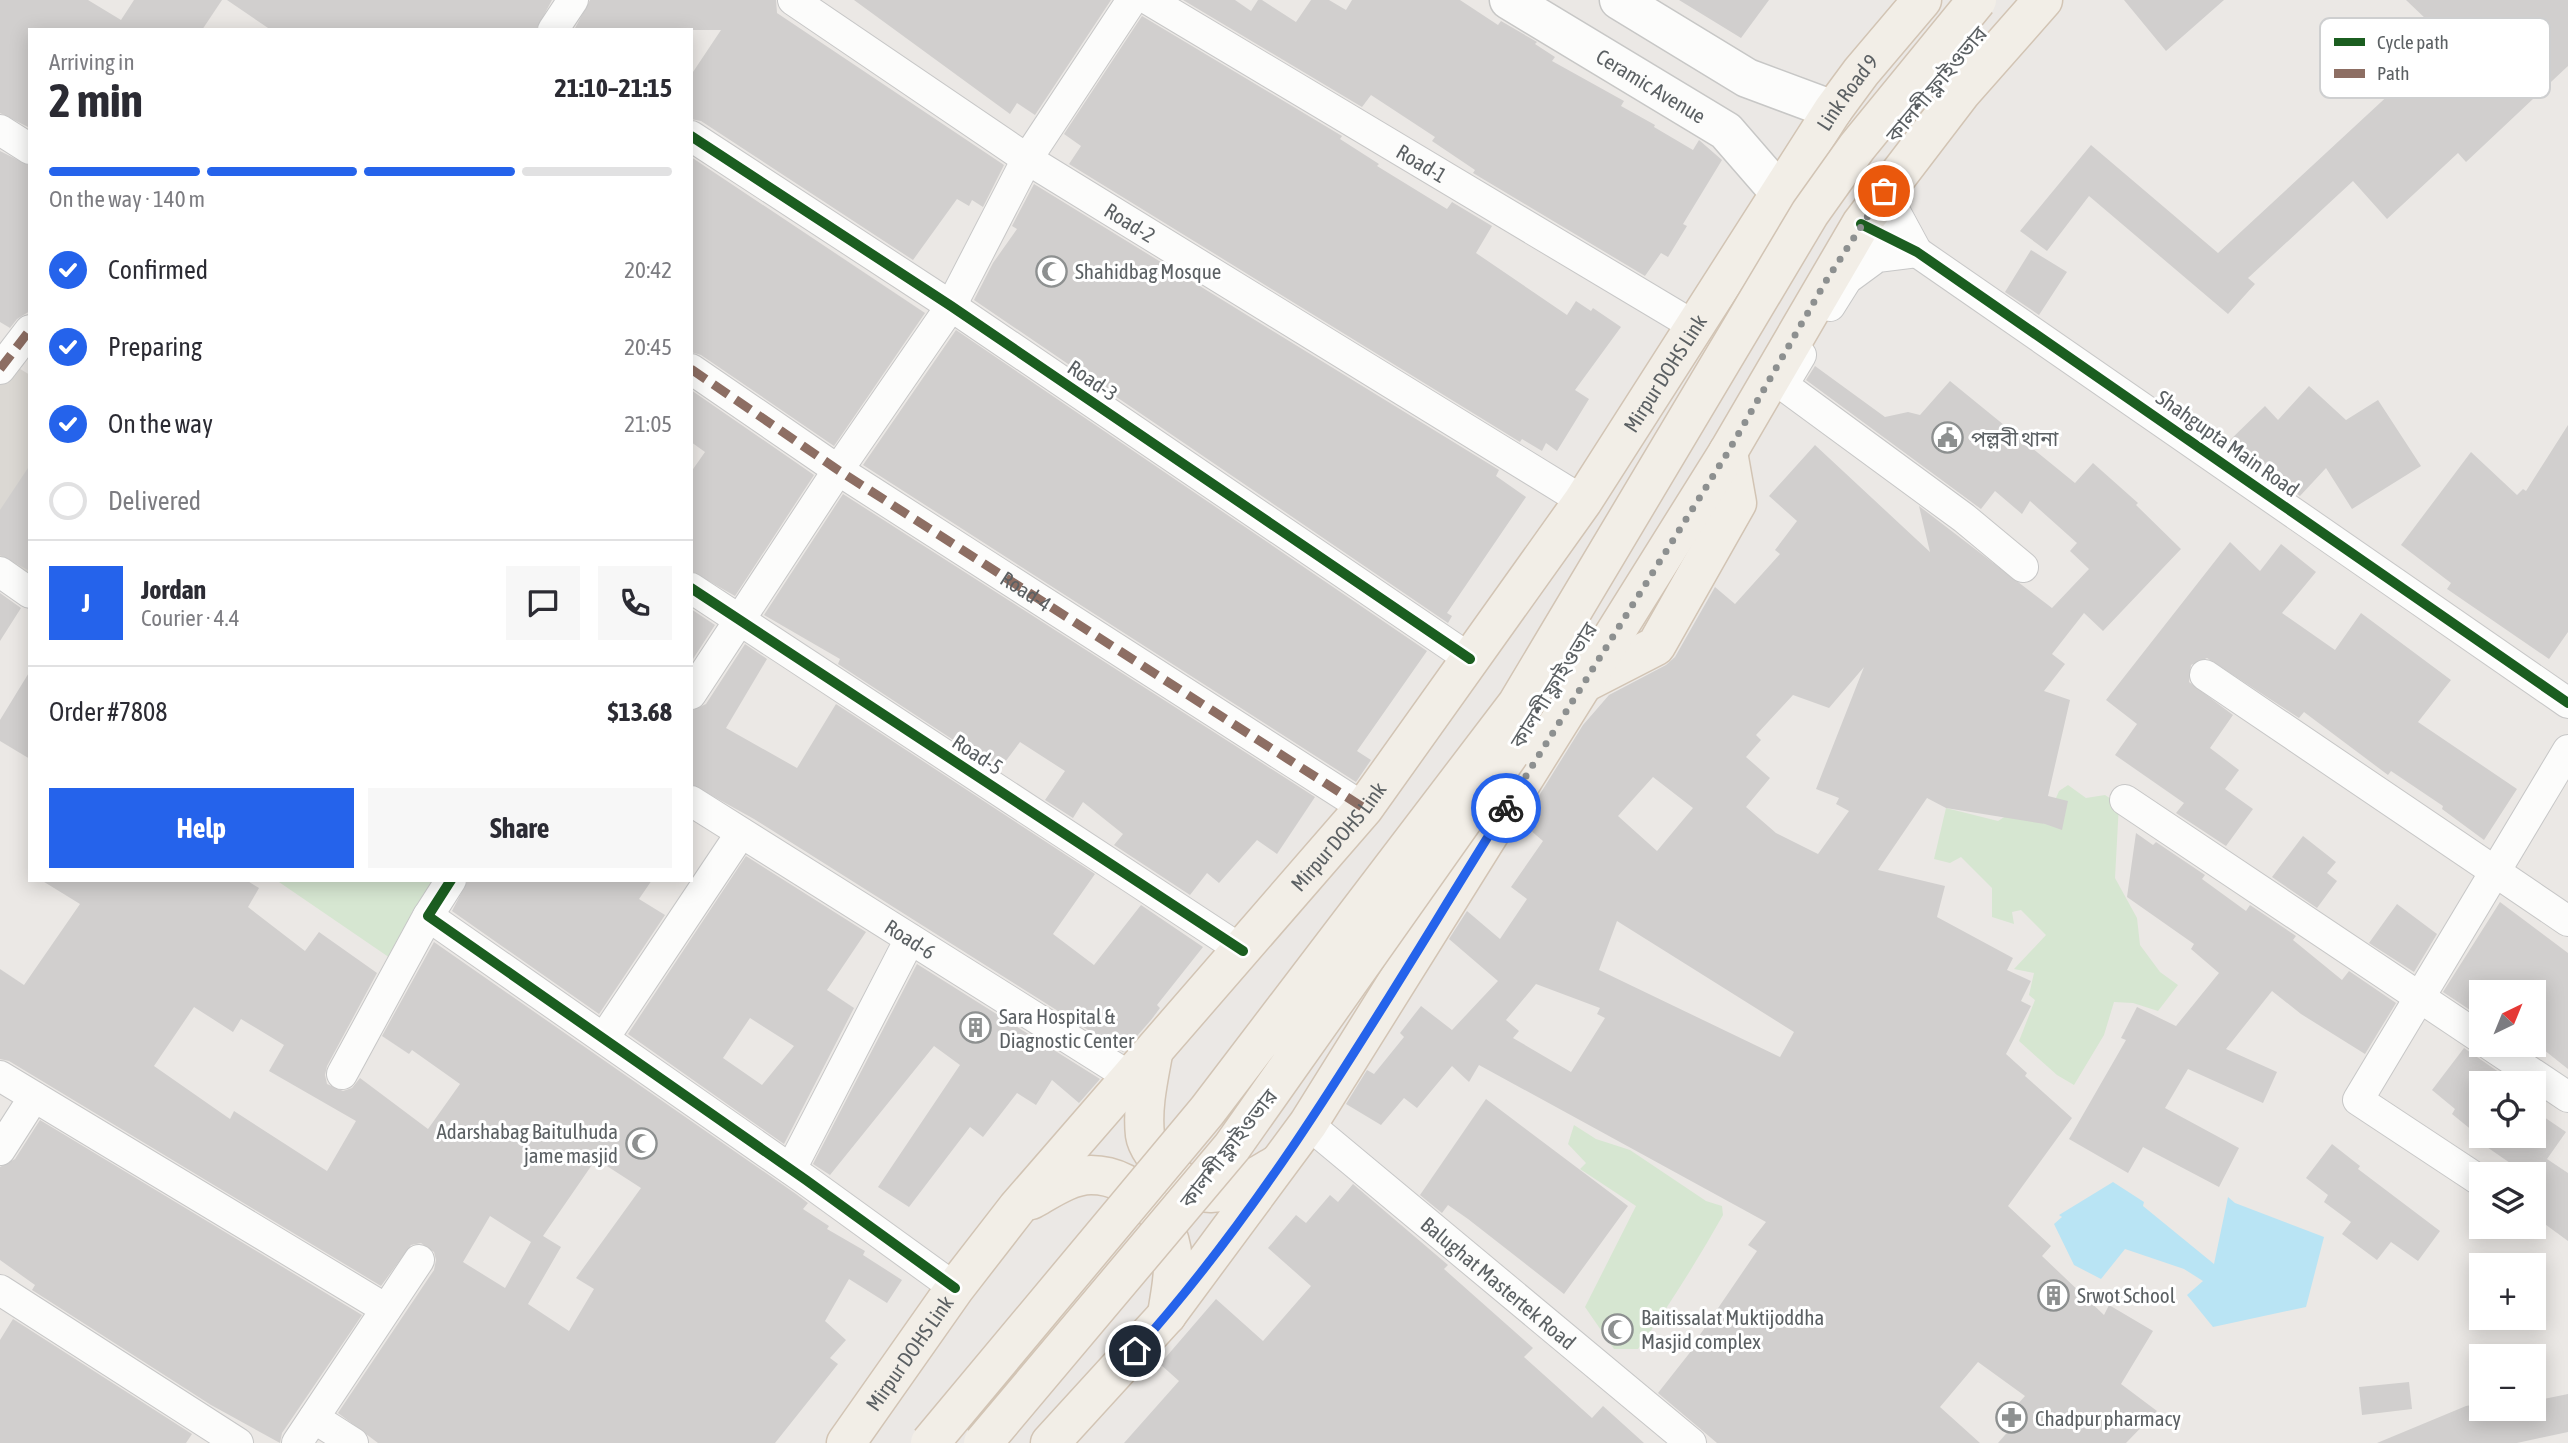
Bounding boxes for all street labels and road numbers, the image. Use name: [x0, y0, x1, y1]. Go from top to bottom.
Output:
street label: কালশী ফ্লাইওভার: [1880, 21, 1992, 148]
street label: Ceramic Avenue: [1592, 44, 1710, 128]
street label: Link Road 9: [1811, 49, 1883, 135]
street label: Road-1: [1393, 139, 1451, 187]
street label: Road-2: [1100, 198, 1160, 247]
street label: Mirpur DOHS Link: [1618, 310, 1711, 436]
street label: Road-3: [1063, 355, 1123, 405]
street label: Shahgupta Main Road: [2152, 385, 2304, 501]
street label: Road-4: [996, 566, 1056, 616]
street label: কালশী ফ্লাইওভার: [1504, 617, 1602, 753]
street label: Road-5: [948, 729, 1008, 779]
street label: Mirpur DOHS Link: [1286, 777, 1391, 896]
street label: Road-6: [880, 914, 940, 964]
street label: কালশী ফ্লাইওভার: [1174, 1084, 1282, 1213]
street label: Balughat Mastertek Road: [1416, 1212, 1581, 1354]
street label: Mirpur DOHS Link: [861, 1291, 958, 1415]

